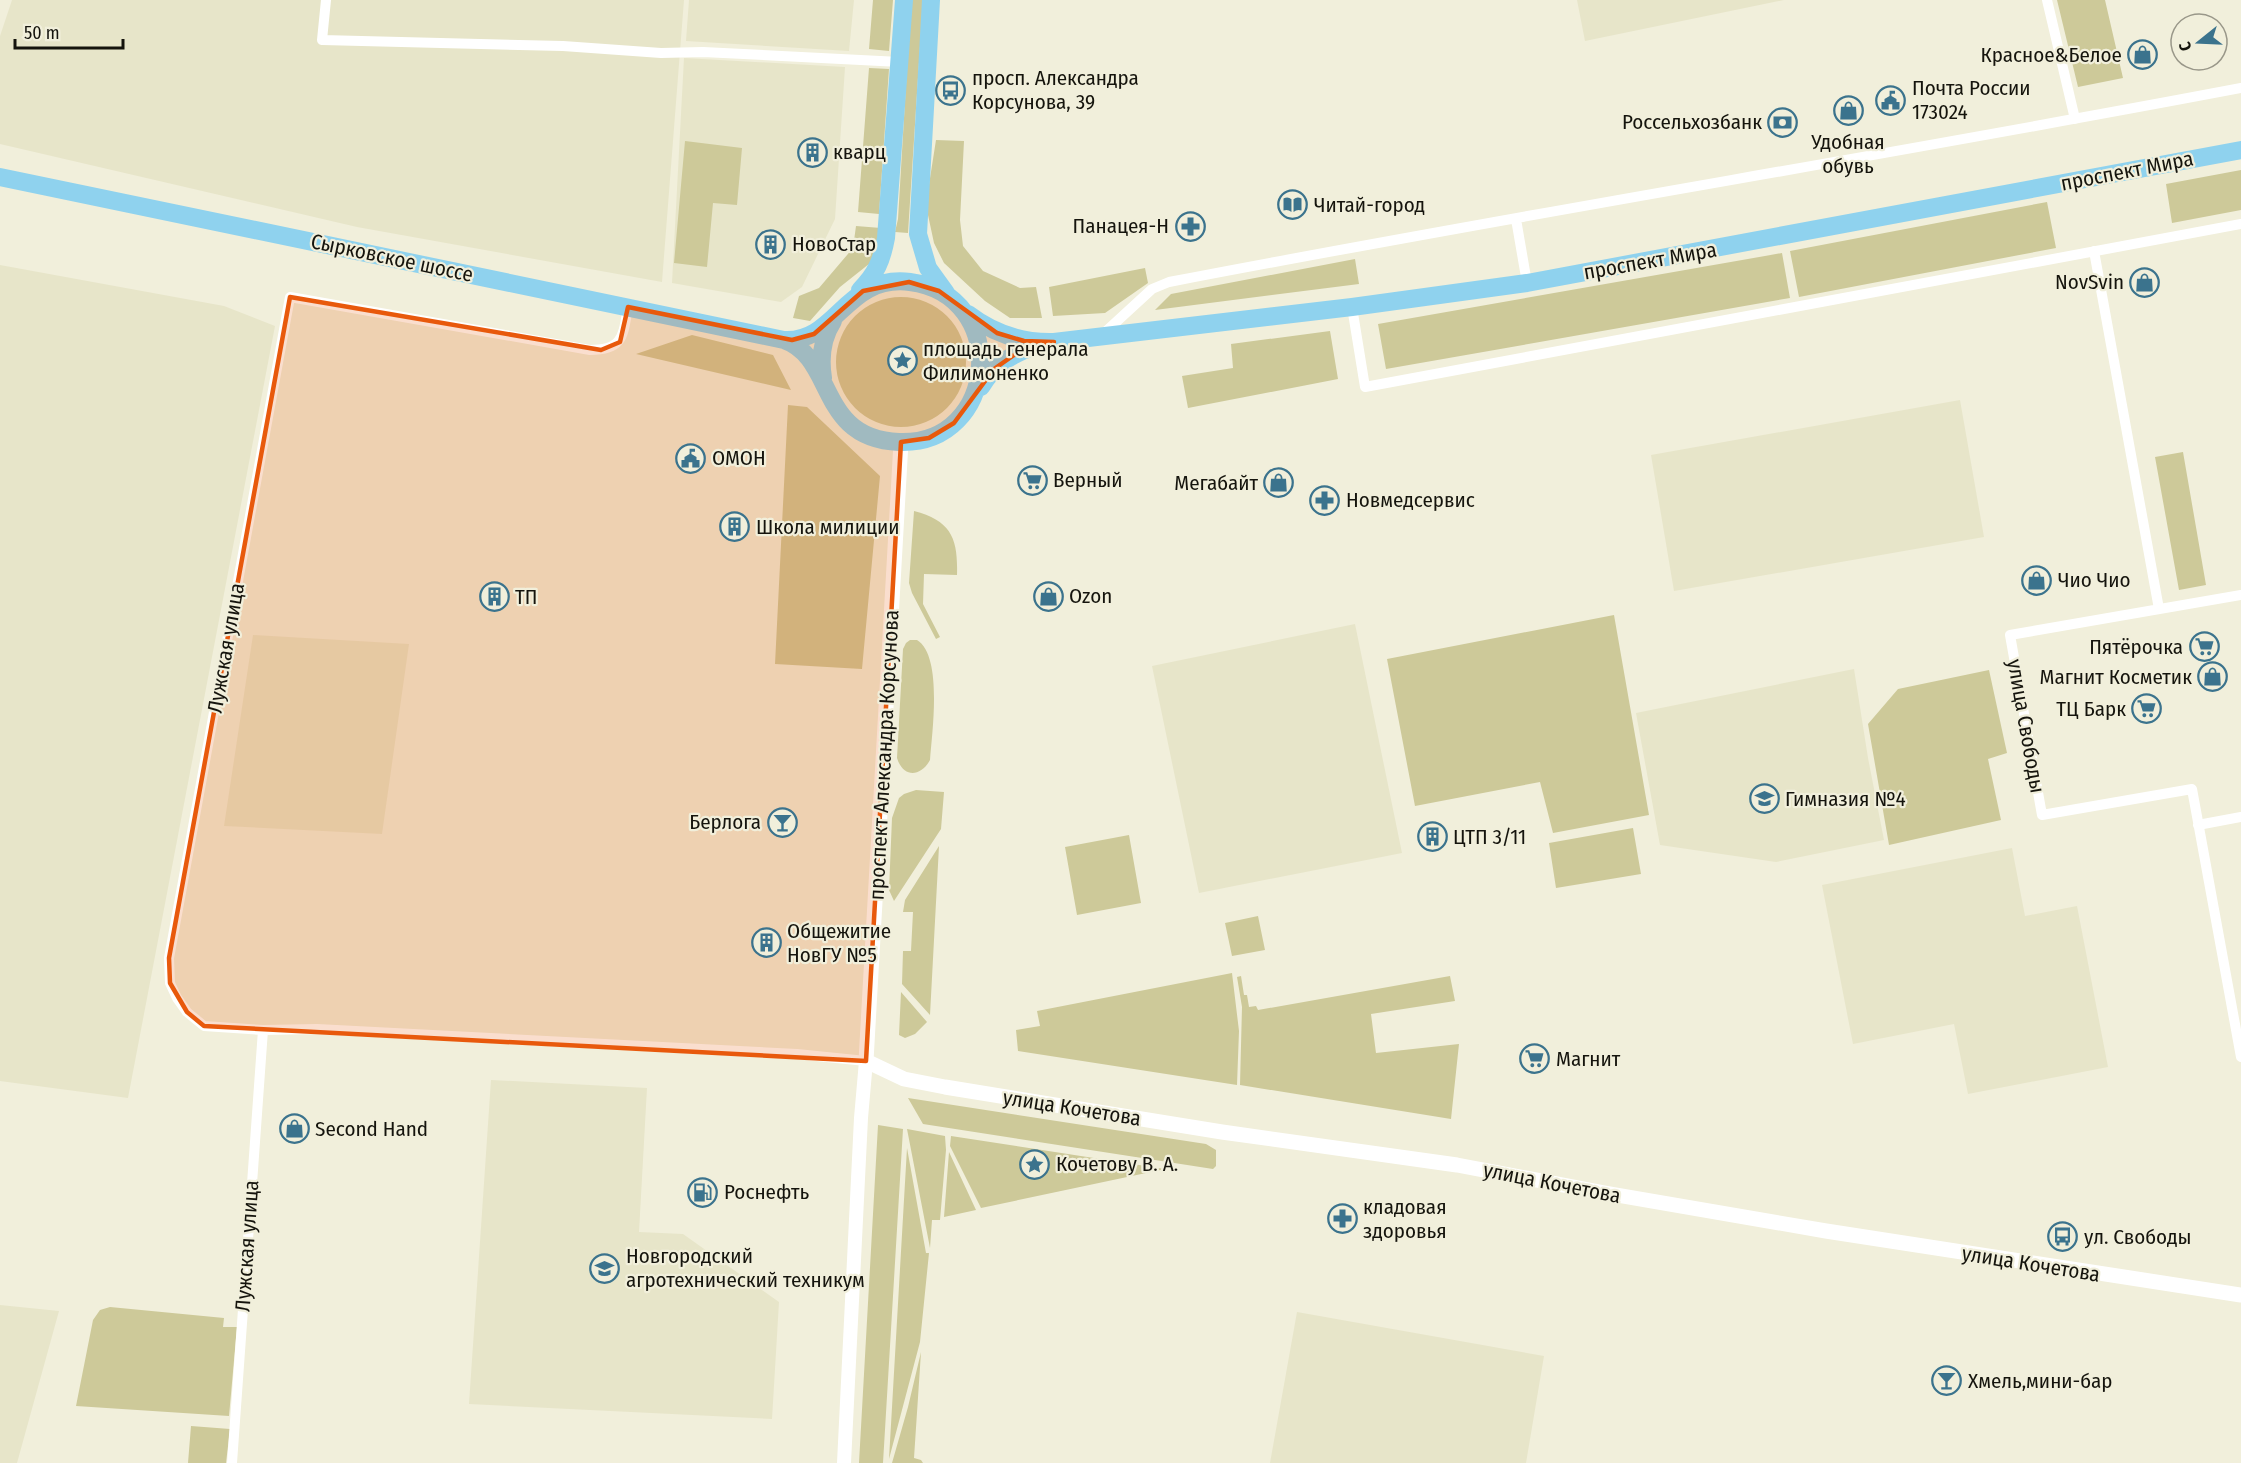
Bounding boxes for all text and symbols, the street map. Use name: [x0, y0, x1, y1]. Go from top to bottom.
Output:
scale bar: [15, 12, 123, 50]
north arrow: [2169, 12, 2229, 72]
text: 50 m: [24, 22, 60, 44]
shop icon: Красное&Белое: [2127, 39, 2159, 71]
text: С: [2175, 39, 2196, 53]
place label: Красное&Белое: [1981, 42, 2122, 68]
place label: просп. Александра Корсунова, 39: [972, 65, 1139, 115]
bus stop icon: просп. Александра Корсунова, 39: [935, 74, 967, 106]
place label: Почта России 173024: [1912, 75, 2031, 125]
public building icon: Почта России 173024: [1875, 84, 1907, 116]
shop icon: Удобная обувь: [1832, 95, 1864, 127]
bank icon: Россельхозбанк: [1767, 106, 1799, 138]
place label: Россельхозбанк: [1622, 109, 1762, 135]
place label: Удобная обувь: [1810, 129, 1885, 179]
building icon: кварц: [796, 136, 828, 168]
place label: кварц: [833, 139, 886, 165]
street label: проспект Мира: [2058, 145, 2196, 197]
library icon: Читай-город: [1277, 189, 1309, 221]
place label: Читай-город: [1314, 192, 1425, 218]
pharmacy icon: Панацея-Н: [1174, 210, 1206, 242]
place label: Панацея-Н: [1073, 213, 1169, 239]
street label: Сырковское шоссе: [308, 228, 476, 288]
building icon: НовоСтар: [755, 228, 787, 260]
place label: НовоСтар: [792, 231, 876, 257]
street label: проспект Мира: [1581, 237, 1719, 285]
shop icon: NovSvin: [2129, 266, 2161, 298]
place label: NovSvin: [2055, 269, 2124, 295]
place label: площадь генерала Филимоненко: [923, 336, 1089, 386]
place icon: площадь генерала Филимоненко: [886, 345, 918, 377]
public building icon: ОМОН: [675, 442, 707, 474]
place label: ОМОН: [712, 445, 766, 471]
supermarket icon: Верный: [1016, 464, 1048, 496]
place label: Верный: [1053, 467, 1122, 493]
shop icon: Мегабайт: [1263, 467, 1295, 499]
place label: Мегабайт: [1174, 470, 1258, 496]
pharmacy icon: Новмедсервис: [1309, 484, 1341, 516]
place label: Новмедсервис: [1346, 487, 1475, 513]
building icon: Школа милиции: [719, 511, 751, 543]
place label: Школа милиции: [756, 514, 900, 540]
shop icon: Чио Чио: [2021, 564, 2053, 596]
place label: Чио Чио: [2058, 567, 2131, 593]
shop icon: Ozon: [1032, 580, 1064, 612]
street label: Лужская улица: [202, 581, 250, 715]
building icon: ТП: [478, 581, 510, 613]
place label: Ozon: [1069, 583, 1112, 609]
place label: ТП: [515, 584, 537, 610]
street label: проспект Александра Корсунова: [863, 609, 905, 901]
supermarket icon: Пятёрочка: [2188, 631, 2220, 663]
place label: Пятёрочка: [2089, 634, 2183, 660]
street label: улица Свободы: [2001, 657, 2051, 795]
shop icon: Магнит Косметик: [2197, 661, 2229, 693]
place label: Магнит Косметик: [2039, 664, 2192, 690]
supermarket icon: ТЦ Барк: [2131, 693, 2163, 725]
place label: ТЦ Барк: [2056, 696, 2126, 722]
school or university icon: Гимназия №4: [1748, 783, 1780, 815]
place label: Гимназия №4: [1785, 786, 1906, 812]
bar icon: Берлога: [766, 806, 798, 838]
place label: Берлога: [689, 809, 761, 835]
building icon: ЦТП 3/11: [1416, 821, 1448, 853]
place label: ЦТП 3/11: [1453, 824, 1526, 850]
place label: Общежитие НовГУ №5: [787, 918, 891, 968]
building icon: Общежитие НовГУ №5: [750, 927, 782, 959]
supermarket icon: Магнит: [1519, 1043, 1551, 1075]
place label: Магнит: [1556, 1046, 1621, 1072]
street label: улица Кочетова: [1001, 1084, 1143, 1132]
shop icon: Second Hand: [278, 1113, 310, 1145]
place label: Second Hand: [315, 1116, 428, 1142]
place icon: Кочетову В. А.: [1019, 1148, 1051, 1180]
place label: Кочетову В. А.: [1056, 1151, 1178, 1177]
street label: улица Кочетова: [1481, 1157, 1623, 1209]
fuel station icon: Роснефть: [687, 1176, 719, 1208]
street label: Лужская улица: [229, 1179, 265, 1313]
place label: Роснефть: [724, 1179, 809, 1205]
place label: кладовая здоровья: [1363, 1194, 1447, 1244]
pharmacy icon: кладовая здоровья: [1326, 1203, 1358, 1235]
bus stop icon: ул. Свободы: [2047, 1221, 2079, 1253]
place label: ул. Свободы: [2084, 1224, 2191, 1250]
street label: улица Кочетова: [1960, 1240, 2102, 1288]
place label: Новгородский агротехнический техникум: [626, 1243, 865, 1293]
school or university icon: Новгородский агротехнический техникум: [589, 1252, 621, 1284]
bar icon: Хмель,мини-бар: [1931, 1365, 1963, 1397]
place label: Хмель,мини-бар: [1968, 1368, 2113, 1394]

